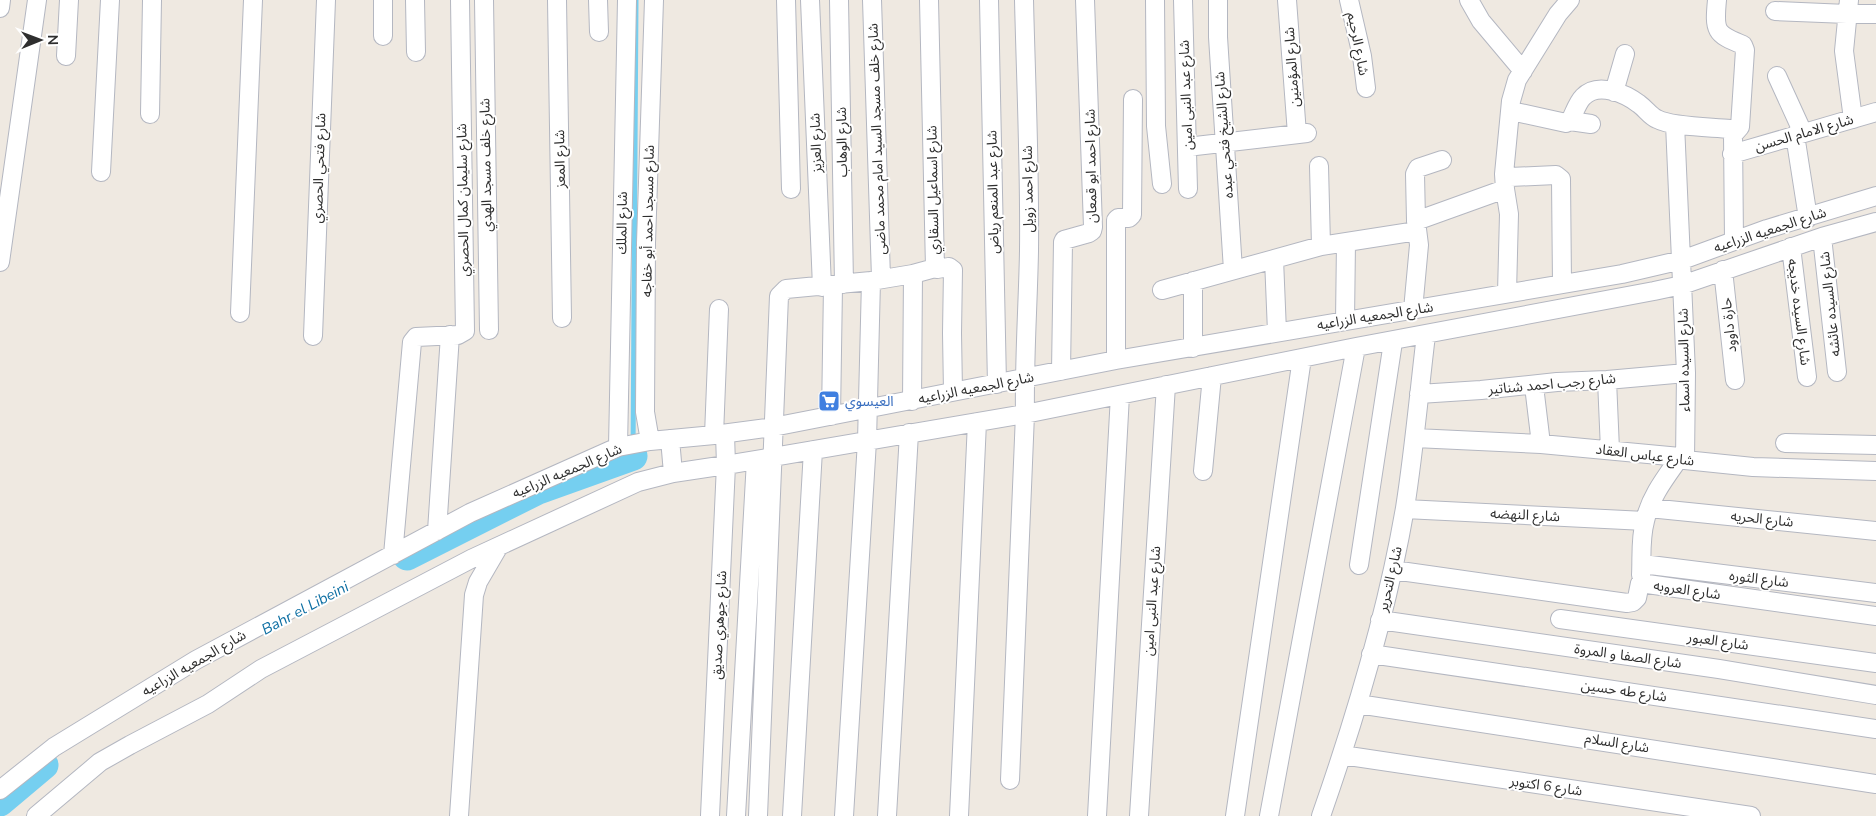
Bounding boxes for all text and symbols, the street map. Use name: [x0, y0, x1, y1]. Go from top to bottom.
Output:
street label: شارع الرحيم: [1342, 11, 1373, 78]
north arrow: [15, 15, 65, 65]
street label: شارع خلف مسجد السيد امام محمد ماضى: [863, 23, 892, 255]
street label: شارع المؤمنين: [1280, 26, 1305, 108]
text: N: [43, 34, 62, 45]
street label: شارع عبد النبى امين: [1175, 39, 1198, 150]
street label: شارع الشيخ فتحي عبده: [1210, 71, 1239, 199]
street label: شارع خلف مسجد الهدي: [475, 98, 498, 232]
street label: شارع الوهاب: [832, 107, 853, 177]
street label: شارع احمد ابو قمعان: [1081, 109, 1102, 223]
street label: شارع الامام الحسن: [1752, 110, 1856, 157]
street label: شارع فتحي الحصري: [308, 112, 332, 224]
street label: شارع العزيز: [805, 113, 828, 174]
street label: شارع سليمان كمال الحصري: [452, 123, 475, 277]
street label: شارع اسماعيل السقاري: [922, 125, 945, 255]
street label: شارع المعز: [550, 129, 571, 190]
street label: شارع عبد المنعم رياض: [982, 130, 1005, 254]
street label: شارع مسجد احمد أبو خفاجه: [637, 145, 660, 297]
street label: شارع احمد زويل: [1018, 145, 1039, 233]
street label: شارع الملك: [612, 191, 633, 255]
street label: شارع الجمعيه الزراعيه: [1711, 203, 1829, 258]
street label: شارع السيده عائشه: [1815, 251, 1846, 357]
street label: شارع السيده خديجه: [1782, 258, 1815, 367]
street label: حارة داوود: [1717, 296, 1741, 354]
street label: شارع الجمعيه الزراعيه: [1315, 297, 1435, 336]
street label: شارع السيده اسماء: [1674, 308, 1695, 412]
street label: شارع الجمعيه الزراعيه: [917, 367, 1036, 410]
street label: شارع رجب احمد شناتير: [1486, 369, 1617, 400]
supermarket icon: العيسوي: [817, 389, 841, 413]
place label: العيسوي: [845, 392, 894, 412]
street label: شارع الجمعيه الزراعيه: [509, 439, 625, 504]
street label: شارع عباس العقاد: [1594, 440, 1695, 471]
street label: شارع النهضه: [1490, 504, 1560, 527]
street label: شارع الحريه: [1730, 506, 1794, 533]
street label: شارع التحرير: [1373, 544, 1408, 615]
street label: شارع عبد النبى امين: [1139, 545, 1166, 657]
street label: شارع الثوره: [1728, 566, 1790, 593]
street label: شارع جوهري صديق: [707, 570, 733, 680]
water label: Bahr el Libeini: [258, 576, 353, 639]
street label: شارع العروبه: [1652, 576, 1722, 605]
street label: شارع الجمعيه الزراعيه: [138, 625, 250, 701]
street label: شارع العبور: [1685, 627, 1750, 656]
street label: شارع الصفا و المروة: [1573, 639, 1683, 674]
street label: شارع طه حسين: [1580, 676, 1668, 707]
street label: شارع السلام: [1583, 729, 1651, 758]
street label: شارع 6 اكتوبر: [1507, 771, 1584, 801]

